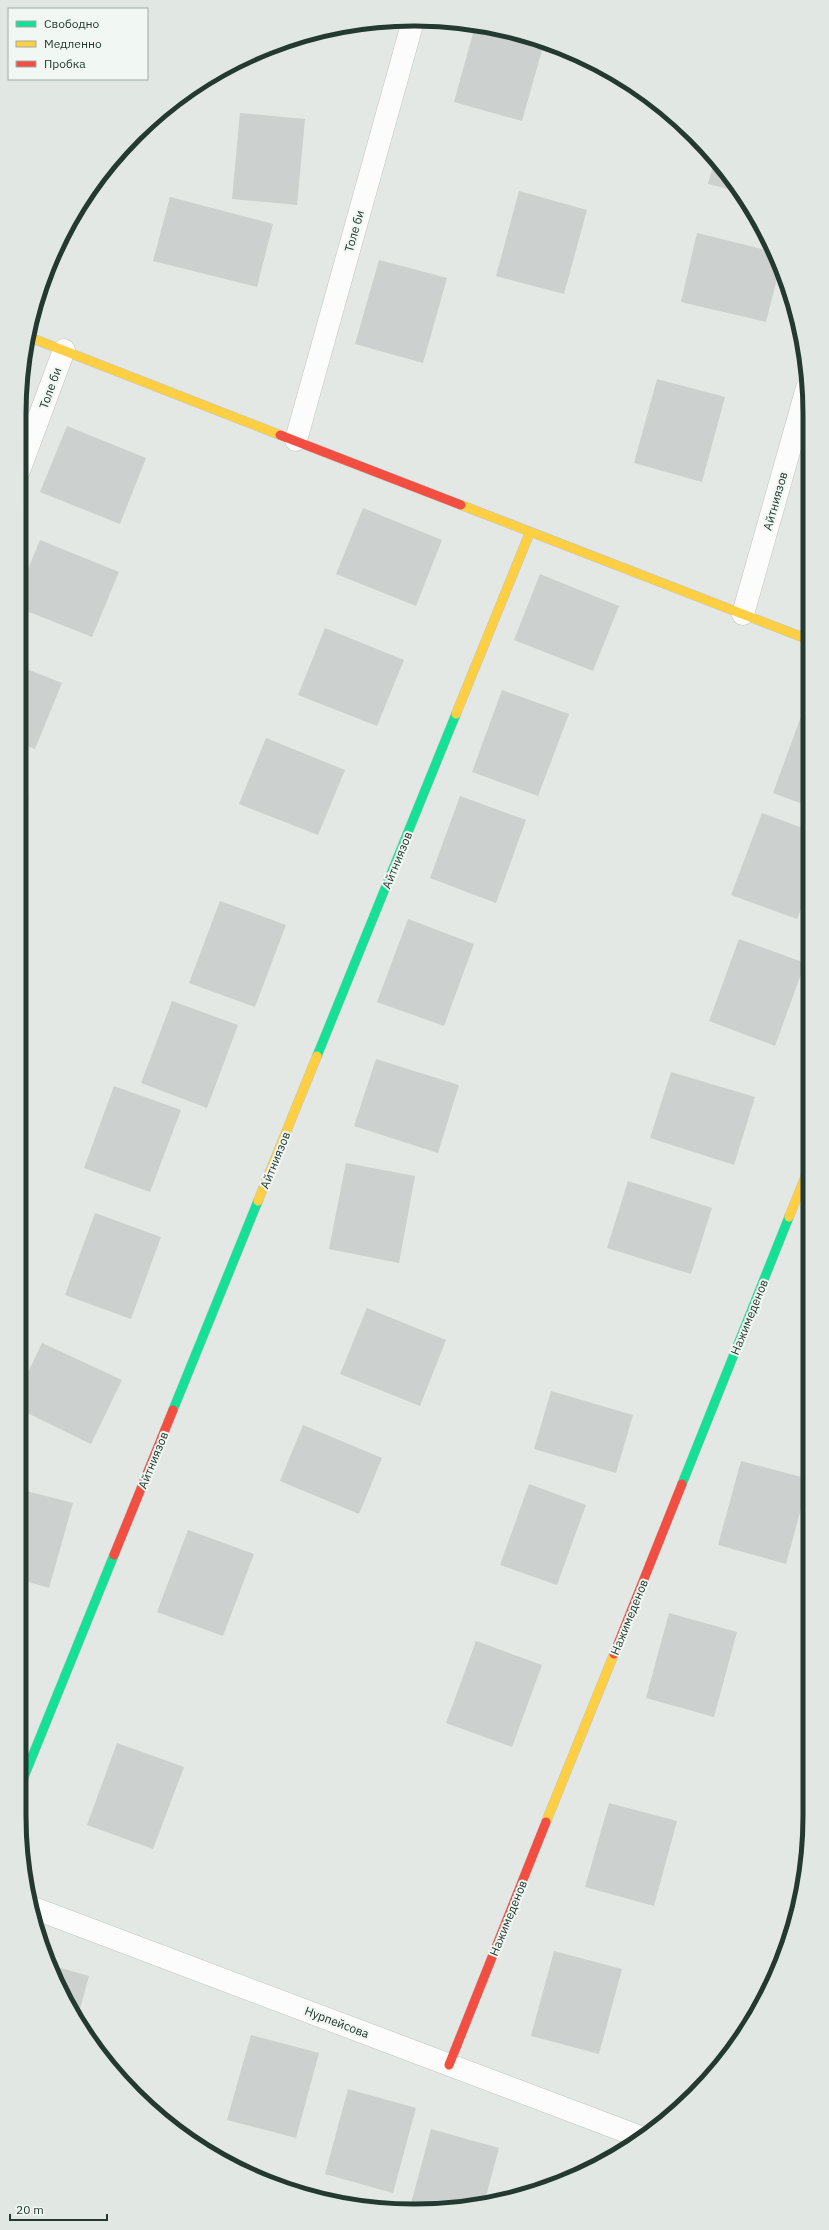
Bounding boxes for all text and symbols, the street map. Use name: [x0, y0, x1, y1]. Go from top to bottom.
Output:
legend: [8, 8, 148, 80]
text: Свободно: [44, 16, 100, 31]
text: Медленно: [44, 36, 102, 51]
text: Пробка: [44, 56, 86, 71]
street label: Толе би: [341, 208, 367, 254]
street label: Толе би: [36, 365, 64, 411]
street label: Айтниязов: [759, 470, 791, 532]
street label: Айтниязов: [379, 829, 415, 891]
street label: Айтниязов: [257, 1129, 293, 1191]
street label: Нажимеденов: [727, 1277, 771, 1357]
street label: Айтниязов: [135, 1429, 171, 1491]
street label: Нажимеденов: [607, 1577, 651, 1657]
street label: Нажимеденов: [486, 1878, 530, 1958]
street label: Нурпейсова: [303, 2003, 372, 2041]
scale bar: [10, 2196, 107, 2222]
text: 20 m: [16, 2202, 44, 2217]

